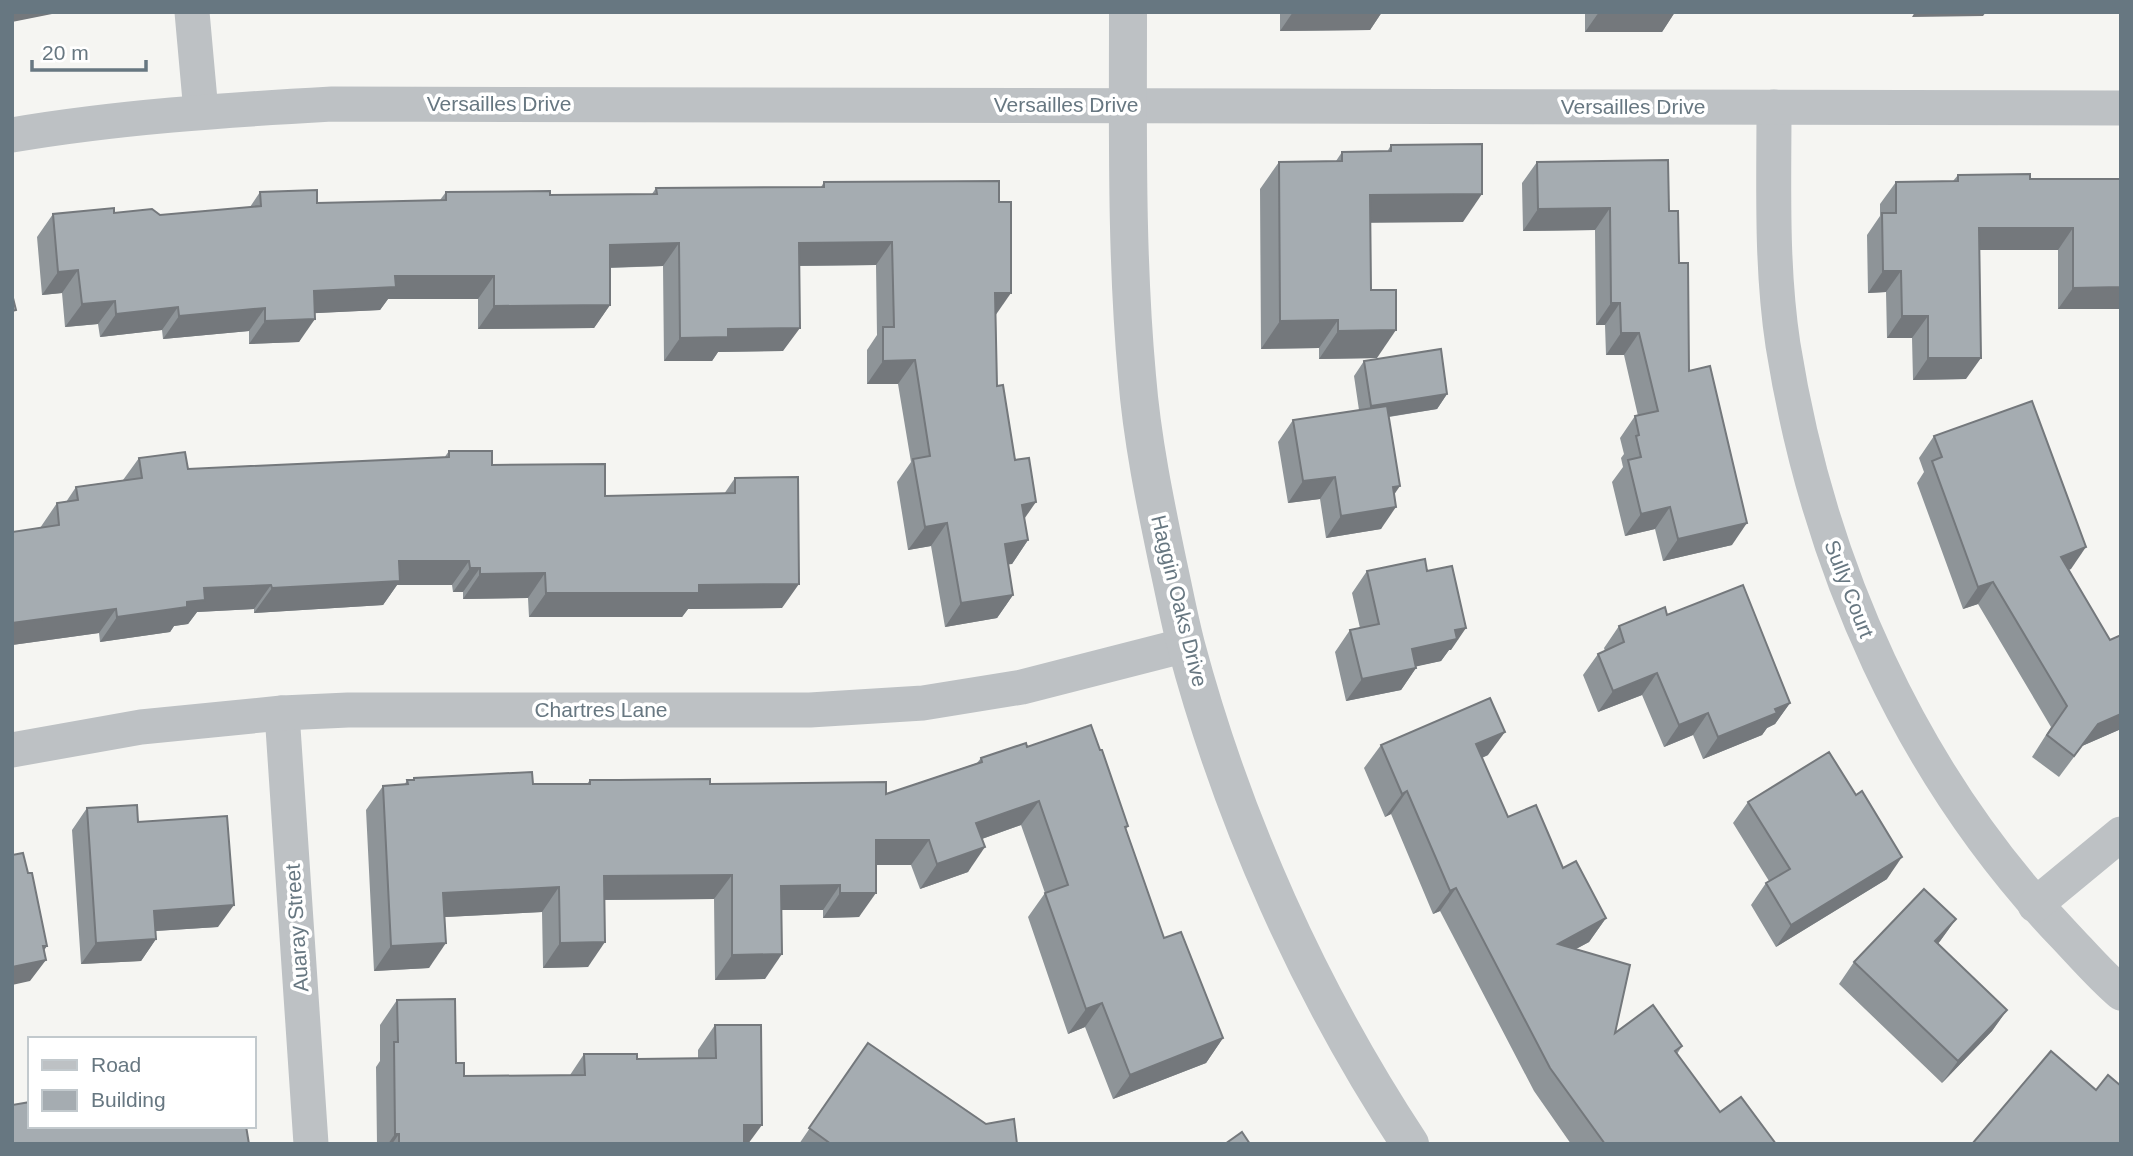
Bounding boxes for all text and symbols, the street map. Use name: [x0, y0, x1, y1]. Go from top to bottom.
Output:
scale bar: [32, 28, 145, 72]
text: 20 m: [42, 41, 89, 64]
street label: Versailles Drive: [427, 92, 571, 115]
street label: Versailles Drive: [994, 93, 1138, 116]
street label: Versailles Drive: [1561, 95, 1705, 118]
street label: Haggin Oaks Drive: [1147, 513, 1212, 689]
street label: Sully Court: [1820, 537, 1879, 641]
street label: Chartres Lane: [534, 698, 668, 721]
street label: Auaray Street: [281, 863, 312, 993]
legend: [28, 1037, 256, 1128]
text: Road: [91, 1053, 141, 1076]
text: Building: [91, 1088, 166, 1111]

